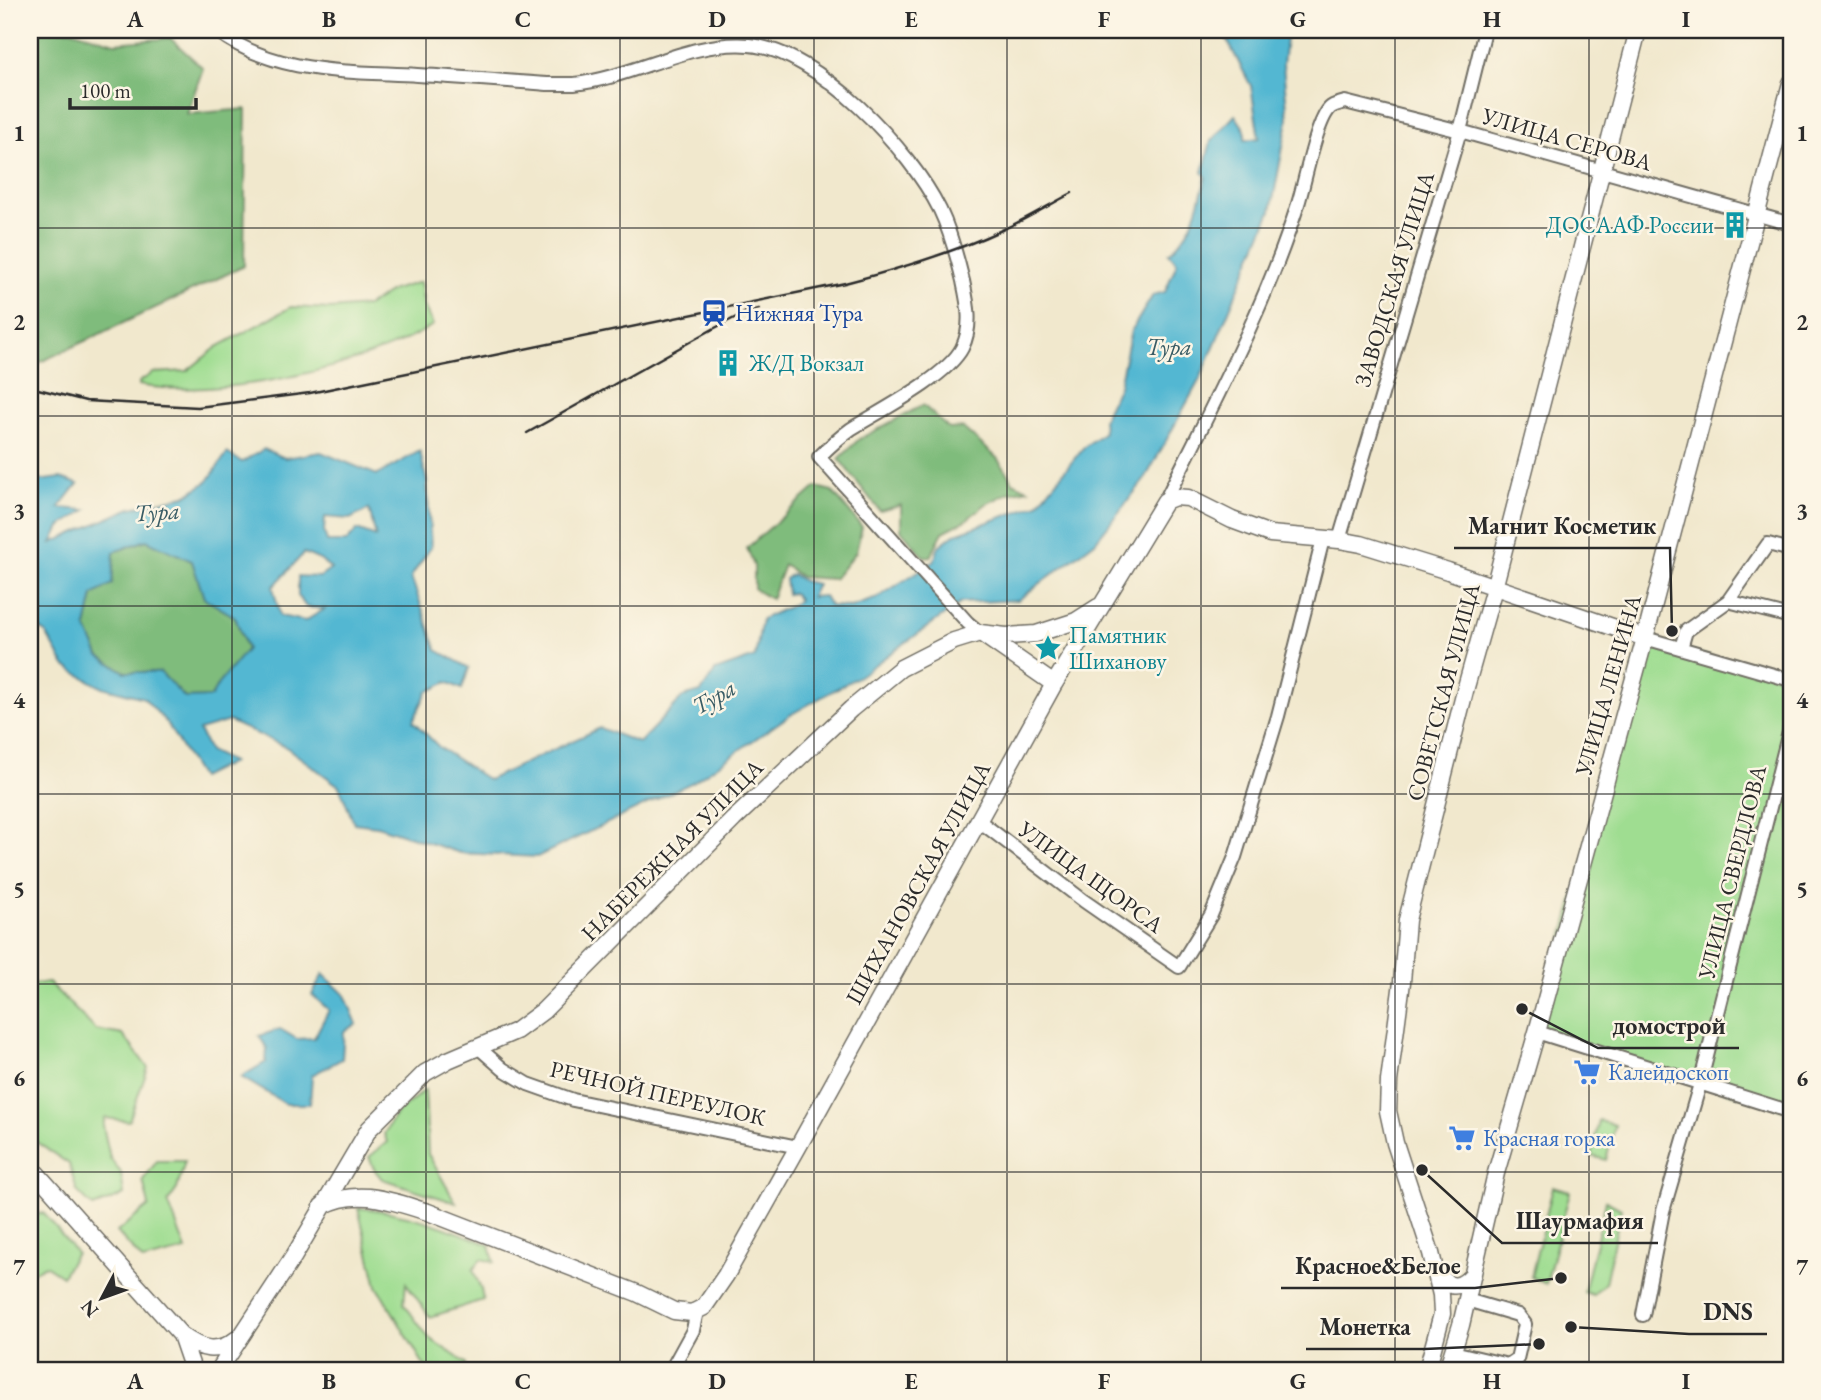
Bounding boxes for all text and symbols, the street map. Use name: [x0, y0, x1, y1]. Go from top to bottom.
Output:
text: A: [126, 4, 144, 34]
text: B: [322, 4, 336, 34]
text: C: [515, 4, 531, 34]
text: D: [708, 4, 726, 34]
text: E: [904, 4, 918, 34]
text: F: [1098, 4, 1111, 34]
text: G: [1290, 4, 1306, 34]
text: H: [1483, 4, 1501, 34]
text: I: [1682, 4, 1690, 34]
scale bar: [70, 66, 196, 110]
text: 100 m: [80, 77, 131, 104]
street label: УЛИЦА СЕРОВА: [1478, 100, 1656, 178]
text: 1: [13, 118, 25, 148]
text: 1: [1796, 118, 1808, 148]
street label: ЗАВОДСКАЯ УЛИЦА: [1347, 167, 1441, 390]
place label: ДОСААФ России: [1546, 210, 1714, 240]
building icon: ДОСААФ России: [1720, 210, 1750, 240]
station icon: Нижняя Тура: [699, 298, 729, 328]
place label: Нижняя Тура: [735, 298, 864, 328]
text: 2: [13, 307, 25, 337]
text: 2: [1796, 307, 1808, 337]
water label: Тура: [1146, 331, 1192, 362]
building icon: Ж/Д Вокзал: [713, 348, 743, 378]
place label: Ж/Д Вокзал: [748, 348, 864, 378]
water label: Тура: [133, 494, 181, 529]
text: 3: [13, 496, 25, 526]
text: 3: [1796, 496, 1808, 526]
callout: Магнит Косметик: [1454, 503, 1670, 548]
text: Магнит Косметик: [1468, 510, 1657, 541]
street label: СОВЕТСКАЯ УЛИЦА: [1399, 579, 1487, 804]
street label: УЛИЦА ЛЕНИНА: [1568, 590, 1649, 780]
place label: Памятник Шиханову: [1069, 620, 1167, 676]
place icon: Памятник Шиханову: [1033, 633, 1063, 663]
water label: Тура: [686, 672, 741, 721]
text: 4: [13, 685, 26, 715]
text: 4: [1796, 685, 1809, 715]
street label: НАБЕРЕЖНАЯ УЛИЦА: [575, 752, 770, 947]
street label: ШИХАНОВСКАЯ УЛИЦА: [839, 755, 998, 1010]
street label: УЛИЦА СВЕРДЛОВА: [1691, 761, 1773, 983]
street label: УЛИЦА ЩОРСА: [1012, 814, 1170, 940]
text: 5: [13, 874, 25, 904]
text: 5: [1796, 874, 1808, 904]
callout: домострой: [1598, 1003, 1739, 1048]
text: домострой: [1613, 1010, 1726, 1041]
street label: РЕЧНОЙ ПЕРЕУЛОК: [547, 1054, 769, 1133]
supermarket icon: Калейдоскоп: [1572, 1057, 1602, 1087]
place label: Калейдоскоп: [1608, 1057, 1729, 1087]
text: 6: [13, 1063, 25, 1093]
text: 6: [1796, 1063, 1808, 1093]
supermarket icon: Красная горка: [1447, 1123, 1477, 1153]
place label: Красная горка: [1483, 1123, 1616, 1153]
callout: Шаурмафия: [1502, 1198, 1658, 1243]
text: Шаурмафия: [1516, 1205, 1644, 1237]
callout: Красное&Белое: [1281, 1243, 1475, 1288]
text: Красное&Белое: [1295, 1250, 1461, 1281]
text: 7: [13, 1252, 26, 1282]
text: 7: [1796, 1252, 1809, 1282]
north arrow: [66, 1264, 136, 1334]
callout: DNS: [1689, 1289, 1767, 1334]
text: N: [75, 1294, 104, 1323]
text: DNS: [1703, 1296, 1753, 1327]
callout: Монетка: [1306, 1304, 1425, 1349]
text: Монетка: [1319, 1311, 1411, 1342]
text: A: [126, 1366, 144, 1396]
text: B: [322, 1366, 336, 1396]
text: C: [515, 1366, 531, 1396]
text: D: [708, 1366, 726, 1396]
text: E: [904, 1366, 918, 1396]
text: F: [1098, 1366, 1111, 1396]
text: G: [1290, 1366, 1306, 1396]
text: H: [1483, 1366, 1501, 1396]
text: I: [1682, 1366, 1690, 1396]

